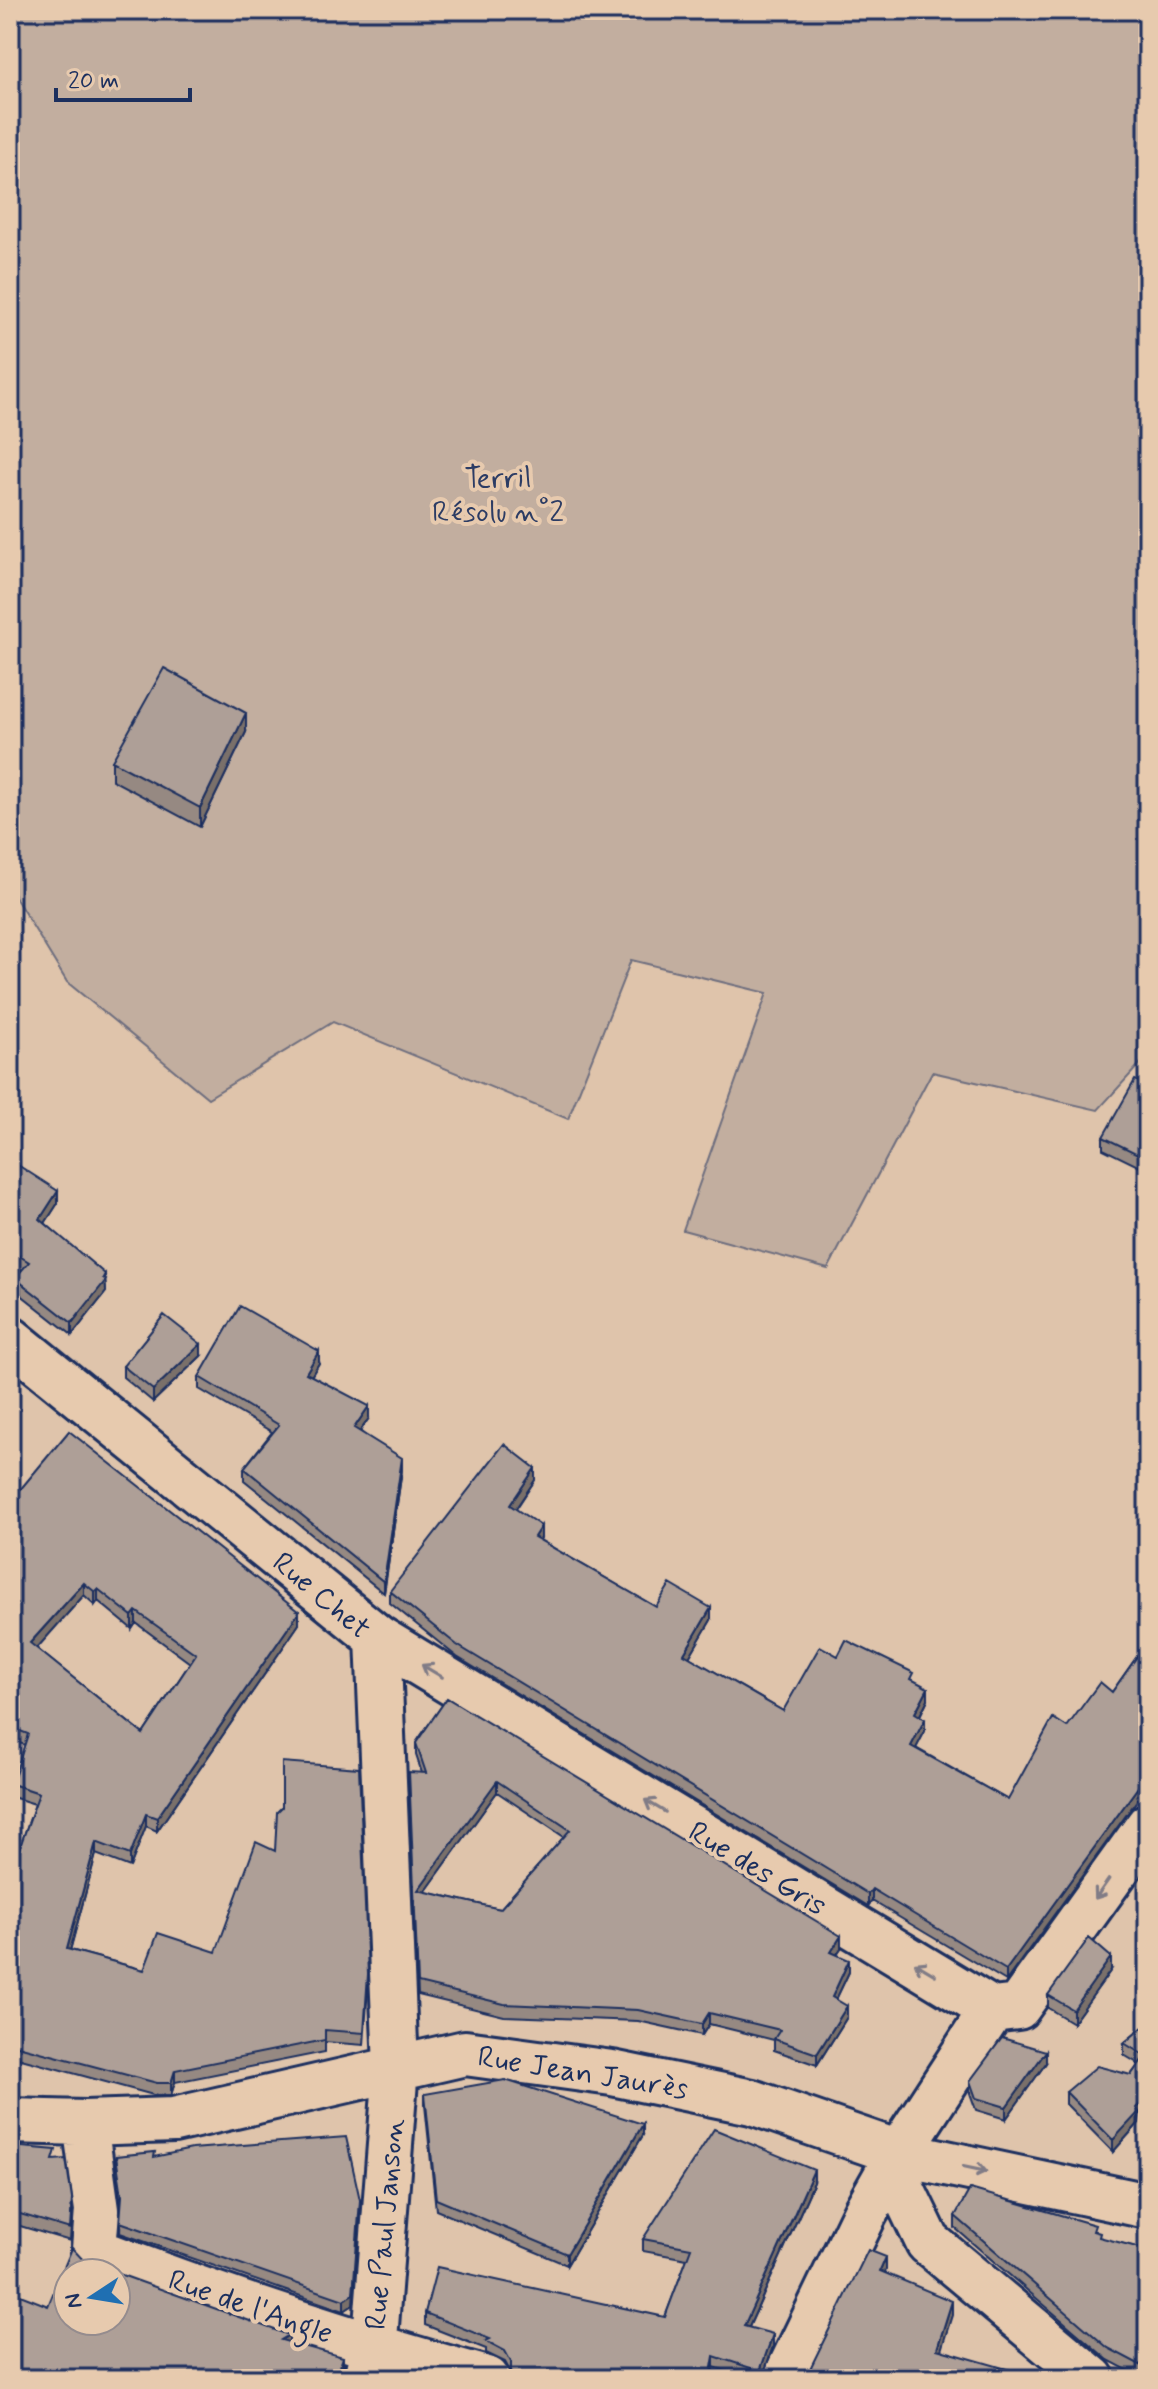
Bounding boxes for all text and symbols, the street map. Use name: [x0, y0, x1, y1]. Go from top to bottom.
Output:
scale bar: [56, 52, 190, 102]
text: 20 m: [68, 66, 119, 97]
park label: Terril Résolu n°2: [432, 459, 564, 532]
street label: Rue Chet: [264, 1544, 378, 1649]
one-way arrow: [421, 1663, 444, 1679]
one-way arrow: [644, 1797, 667, 1813]
street label: Rue des Gris: [681, 1813, 834, 1926]
one-way arrow: [1094, 1877, 1110, 1899]
one-way arrow: [914, 1961, 937, 1977]
street label: Rue Jean Jaurès: [475, 2038, 691, 2109]
street label: Rue Paul Janson: [357, 2116, 414, 2331]
one-way arrow: [962, 2163, 987, 2178]
north arrow: [52, 2257, 132, 2337]
street label: Rue de l'Angle: [162, 2261, 338, 2357]
text: N: [59, 2291, 90, 2311]

